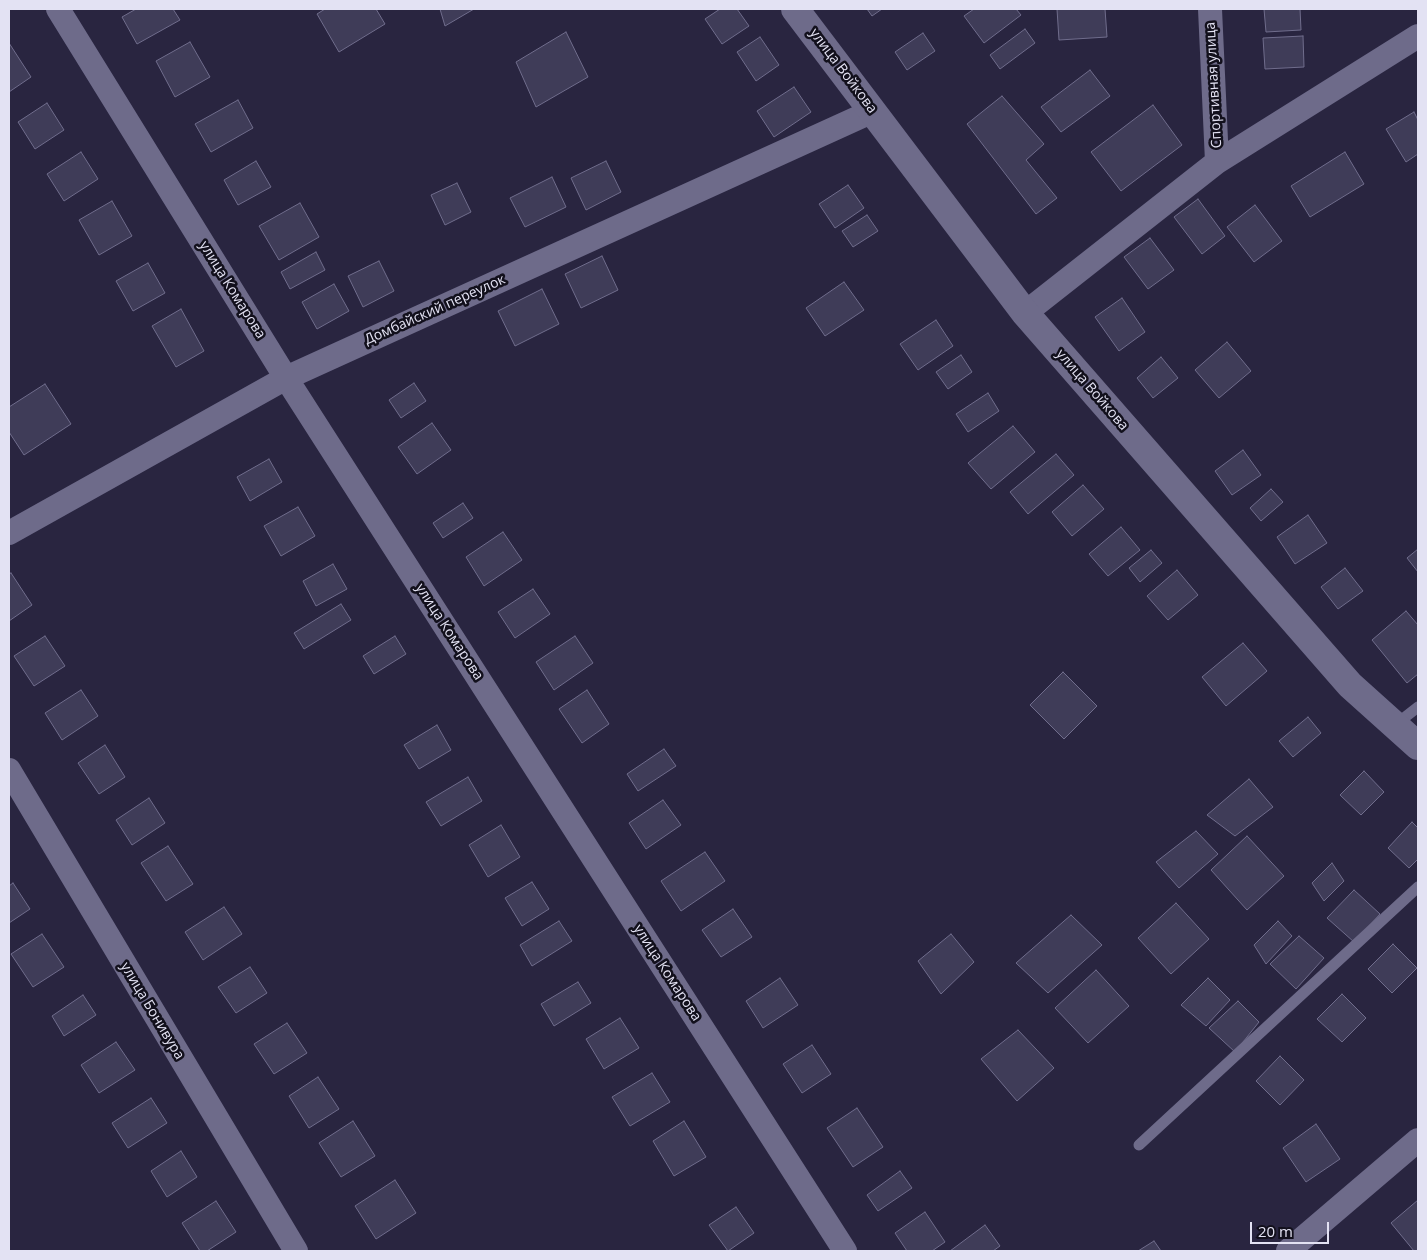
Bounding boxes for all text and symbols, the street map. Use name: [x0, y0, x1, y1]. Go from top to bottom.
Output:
street label: Спортивная улица: [1202, 21, 1226, 149]
street label: улица Войкова: [806, 25, 880, 117]
street label: улица Комарова: [195, 238, 269, 342]
street label: Домбайский переулок: [362, 271, 508, 349]
street label: улица Войкова: [1052, 346, 1132, 434]
street label: улица Комарова: [411, 580, 487, 684]
street label: улица Комарова: [629, 921, 705, 1025]
street label: улица Бонивура: [116, 959, 188, 1063]
scale bar: [1252, 1212, 1331, 1244]
text: 20 m: [1258, 1221, 1293, 1241]

